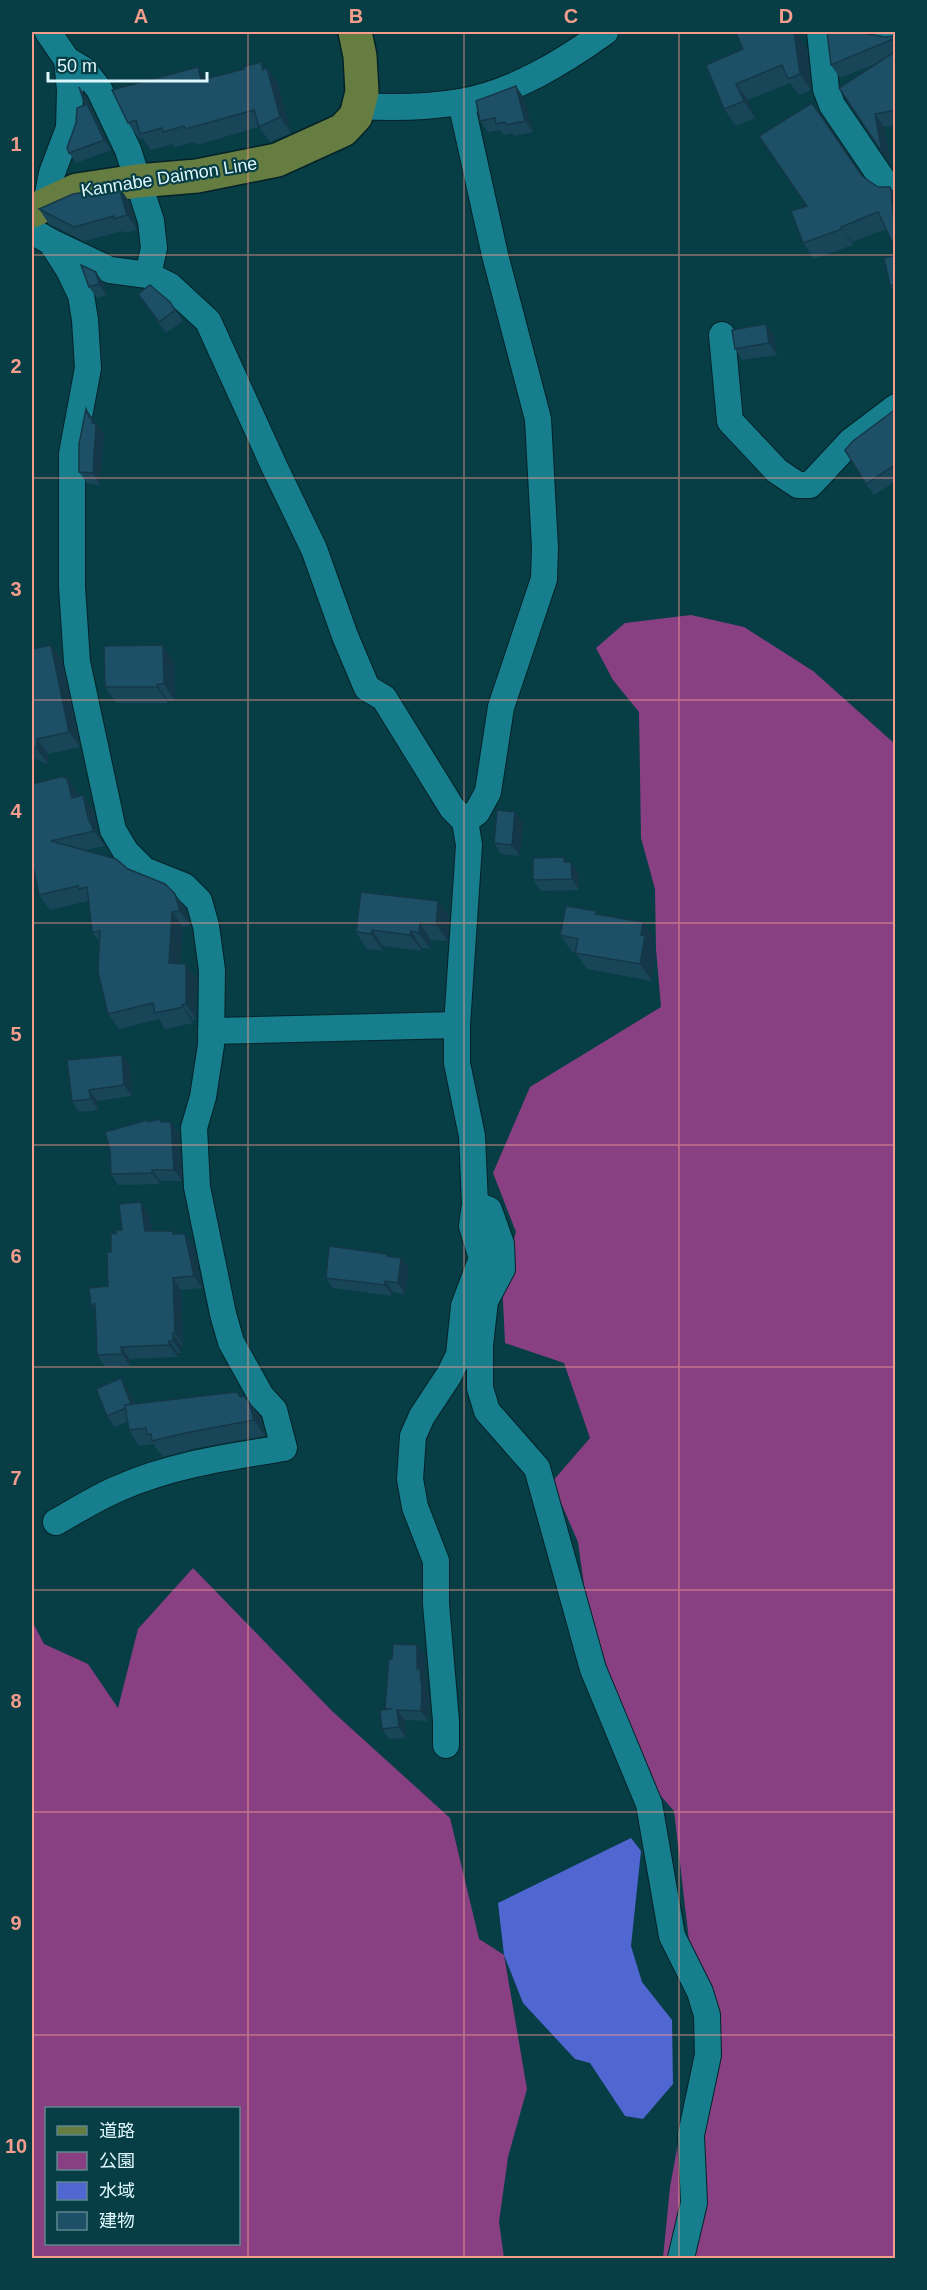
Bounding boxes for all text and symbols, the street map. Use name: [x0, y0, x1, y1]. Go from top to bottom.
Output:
text: A: [134, 5, 148, 27]
text: B: [349, 5, 363, 27]
text: C: [564, 5, 578, 27]
text: D: [779, 5, 793, 27]
scale bar: [48, 45, 207, 83]
text: 50 m: [57, 56, 97, 76]
text: 1: [10, 133, 22, 155]
street label: Kannabe Daimon Line: [79, 153, 259, 201]
text: 2: [10, 355, 22, 377]
text: 3: [10, 578, 22, 600]
text: 4: [10, 800, 22, 822]
text: 5: [10, 1023, 22, 1045]
text: 6: [10, 1245, 22, 1267]
text: 7: [10, 1467, 22, 1489]
text: 8: [10, 1690, 22, 1712]
text: 9: [10, 1912, 22, 1934]
legend: [45, 2107, 240, 2245]
text: 道路: [99, 2121, 135, 2141]
text: 10: [5, 2135, 27, 2157]
text: 公園: [99, 2151, 135, 2171]
text: 水域: [99, 2181, 135, 2201]
text: 建物: [99, 2211, 135, 2231]

